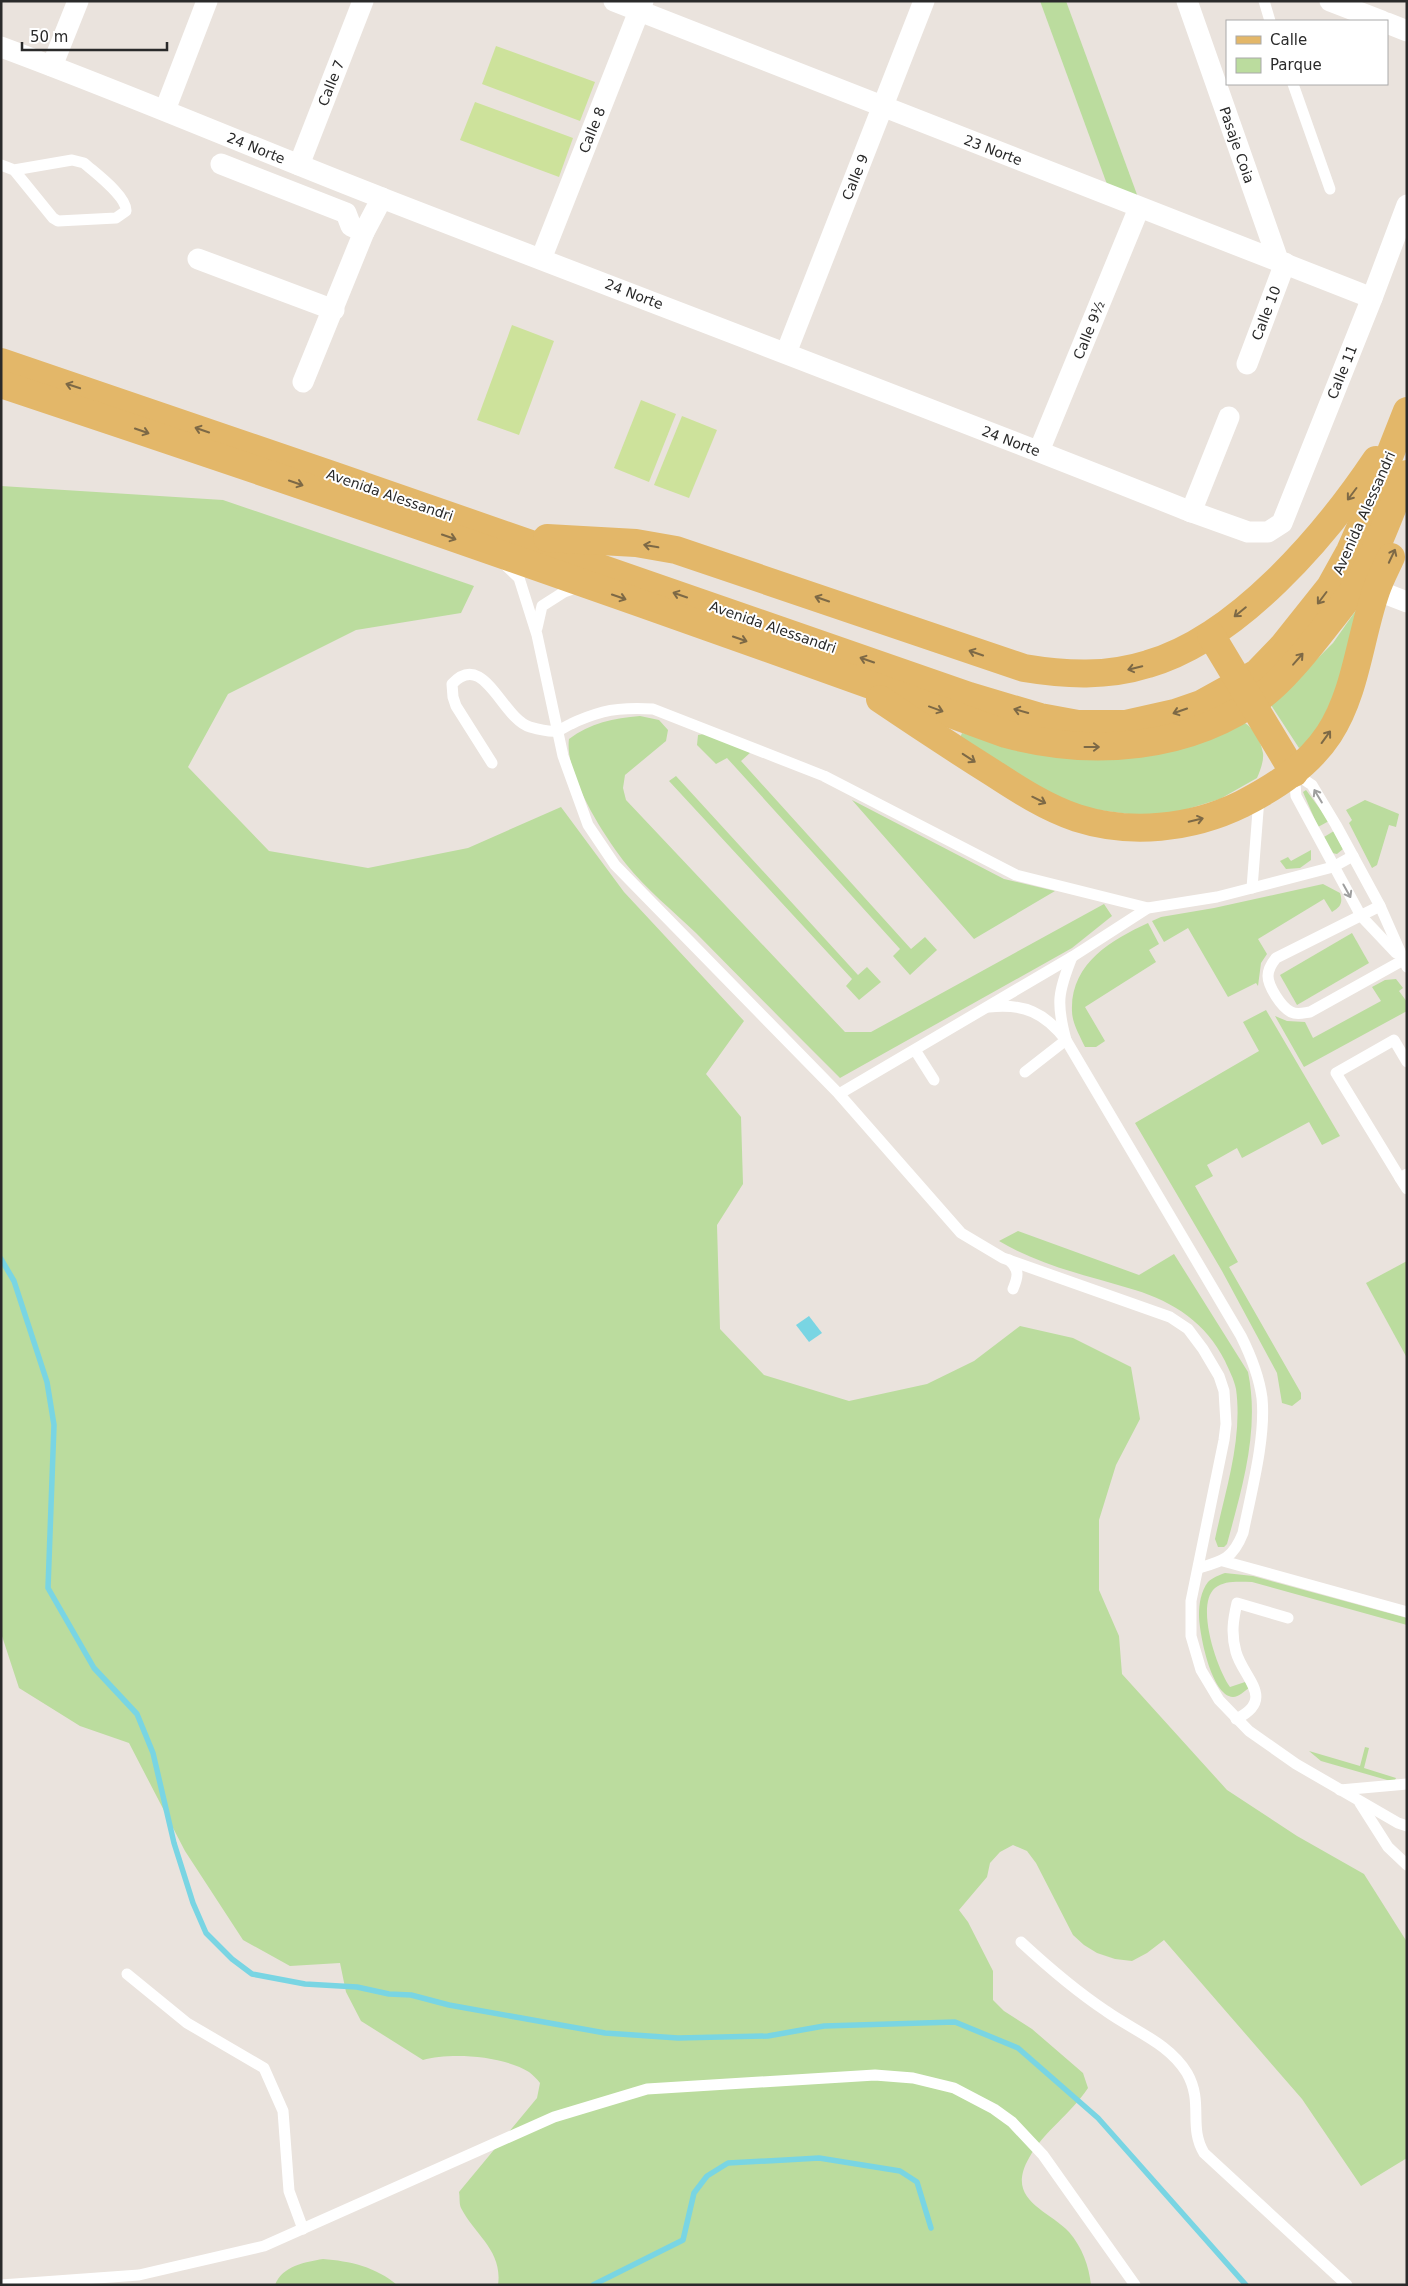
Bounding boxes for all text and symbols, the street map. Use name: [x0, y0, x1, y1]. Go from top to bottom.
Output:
scale bar: [22, 20, 168, 52]
legend: [1226, 20, 1388, 85]
text: 50 m: [30, 28, 68, 46]
text: Calle: [1270, 31, 1307, 49]
text: Parque: [1270, 56, 1322, 74]
street label: Calle 7: [315, 58, 347, 108]
street label: Calle 8: [576, 105, 608, 155]
street label: Pasaje Coia: [1216, 105, 1258, 185]
street label: 24 Norte: [225, 129, 287, 167]
street label: 23 Norte: [962, 132, 1024, 168]
street label: Calle 9: [839, 152, 871, 202]
street label: 24 Norte: [603, 276, 665, 312]
street label: Calle 10: [1248, 284, 1284, 342]
street label: Calle 9½: [1070, 298, 1108, 362]
street label: Calle 11: [1324, 343, 1360, 401]
one-way arrow: [66, 381, 82, 390]
street label: 24 Norte: [980, 423, 1042, 459]
one-way arrow: [195, 425, 211, 434]
one-way arrow: [134, 427, 149, 436]
street label: Avenida Alessandri: [1330, 449, 1398, 577]
street label: Avenida Alessandri: [325, 466, 455, 524]
one-way arrow: [288, 479, 303, 488]
one-way arrow: [1346, 487, 1357, 500]
one-way arrow: [441, 533, 457, 542]
one-way arrow: [643, 540, 659, 550]
one-way arrow: [1387, 549, 1397, 564]
one-way arrow: [673, 590, 688, 599]
one-way arrow: [1317, 591, 1327, 605]
one-way arrow: [611, 592, 627, 602]
one-way arrow: [814, 594, 830, 604]
street label: Avenida Alessandri: [708, 598, 838, 656]
one-way arrow: [1234, 606, 1247, 617]
one-way arrow: [731, 635, 747, 644]
one-way arrow: [968, 648, 984, 657]
one-way arrow: [1292, 653, 1304, 666]
one-way arrow: [859, 654, 875, 664]
one-way arrow: [1127, 664, 1143, 673]
one-way arrow: [928, 705, 943, 714]
one-way arrow: [1013, 706, 1029, 716]
one-way arrow: [1173, 707, 1189, 716]
one-way arrow: [1321, 730, 1331, 744]
one-way arrow: [1084, 742, 1100, 752]
one-way arrow: [962, 753, 976, 763]
one-way arrow: [1313, 789, 1323, 803]
one-way arrow: [1031, 796, 1046, 805]
one-way arrow: [1187, 815, 1203, 825]
one-way arrow: [1342, 884, 1352, 898]

